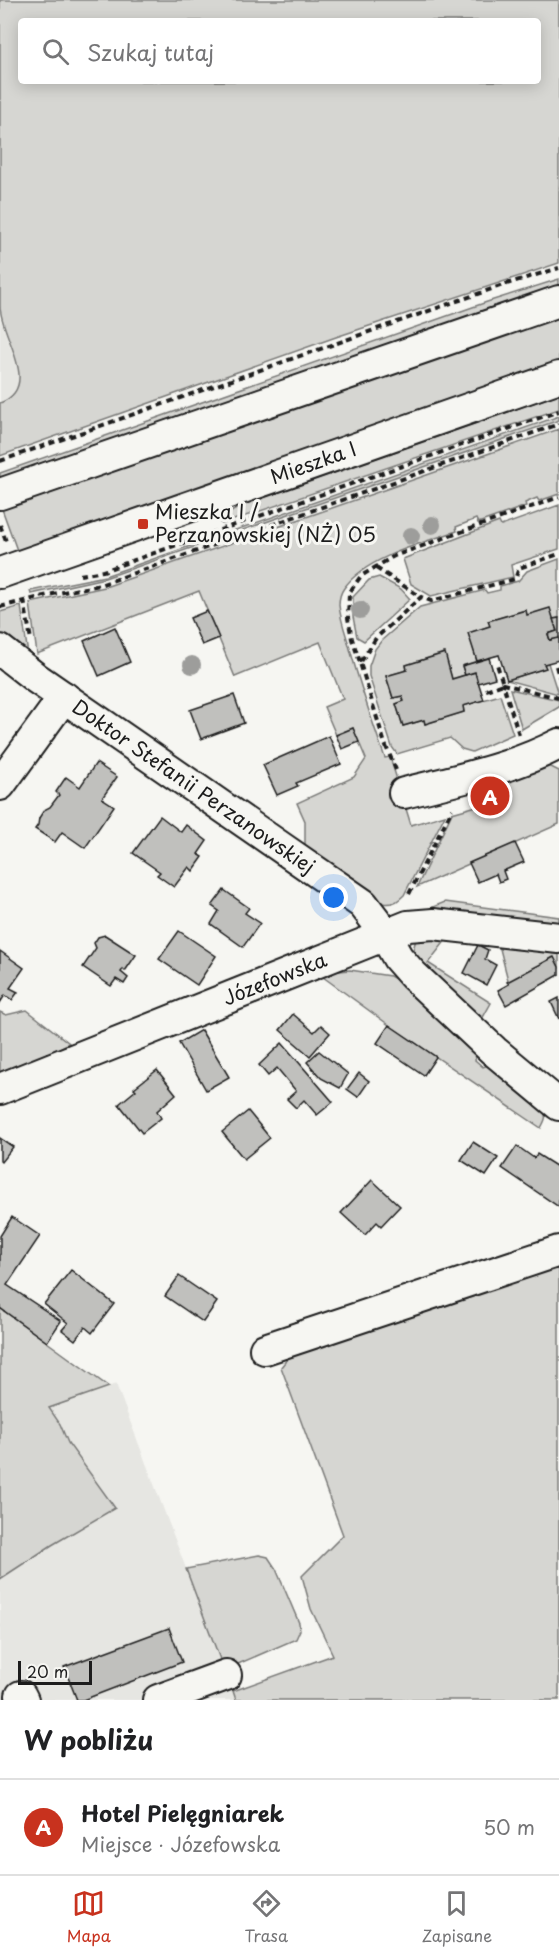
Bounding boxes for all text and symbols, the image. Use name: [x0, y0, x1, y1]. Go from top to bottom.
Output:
search box: [18, 18, 541, 84]
icon: search: [39, 35, 72, 68]
text: Szukaj tutaj: [87, 35, 214, 68]
street label: Mieszka I: [266, 433, 360, 491]
place label: Mieszka I / Perzanowskiej (NŻ) 05: [155, 496, 376, 549]
marker: Mieszka I / Perzanowskiej (NŻ) 05: [136, 517, 150, 531]
street label: Doktor Stefanii Perzanowskiej: [66, 691, 322, 881]
pin: A: [470, 774, 510, 818]
your location: [319, 883, 348, 912]
street label: Józefowska: [218, 944, 332, 1013]
scale bar: [18, 1658, 92, 1686]
text: 20 m: [27, 1659, 68, 1683]
text: W pobliżu: [24, 1720, 153, 1759]
text: Hotel Pielęgniarek: [81, 1796, 284, 1829]
text: A: [36, 1812, 51, 1842]
text: 50 m: [483, 1812, 535, 1842]
text: Miejsce · Józefowska: [81, 1829, 280, 1859]
tab: Mapa: [67, 1887, 111, 1947]
tab: Trasa: [245, 1887, 288, 1947]
tab: Zapisane: [422, 1887, 492, 1947]

